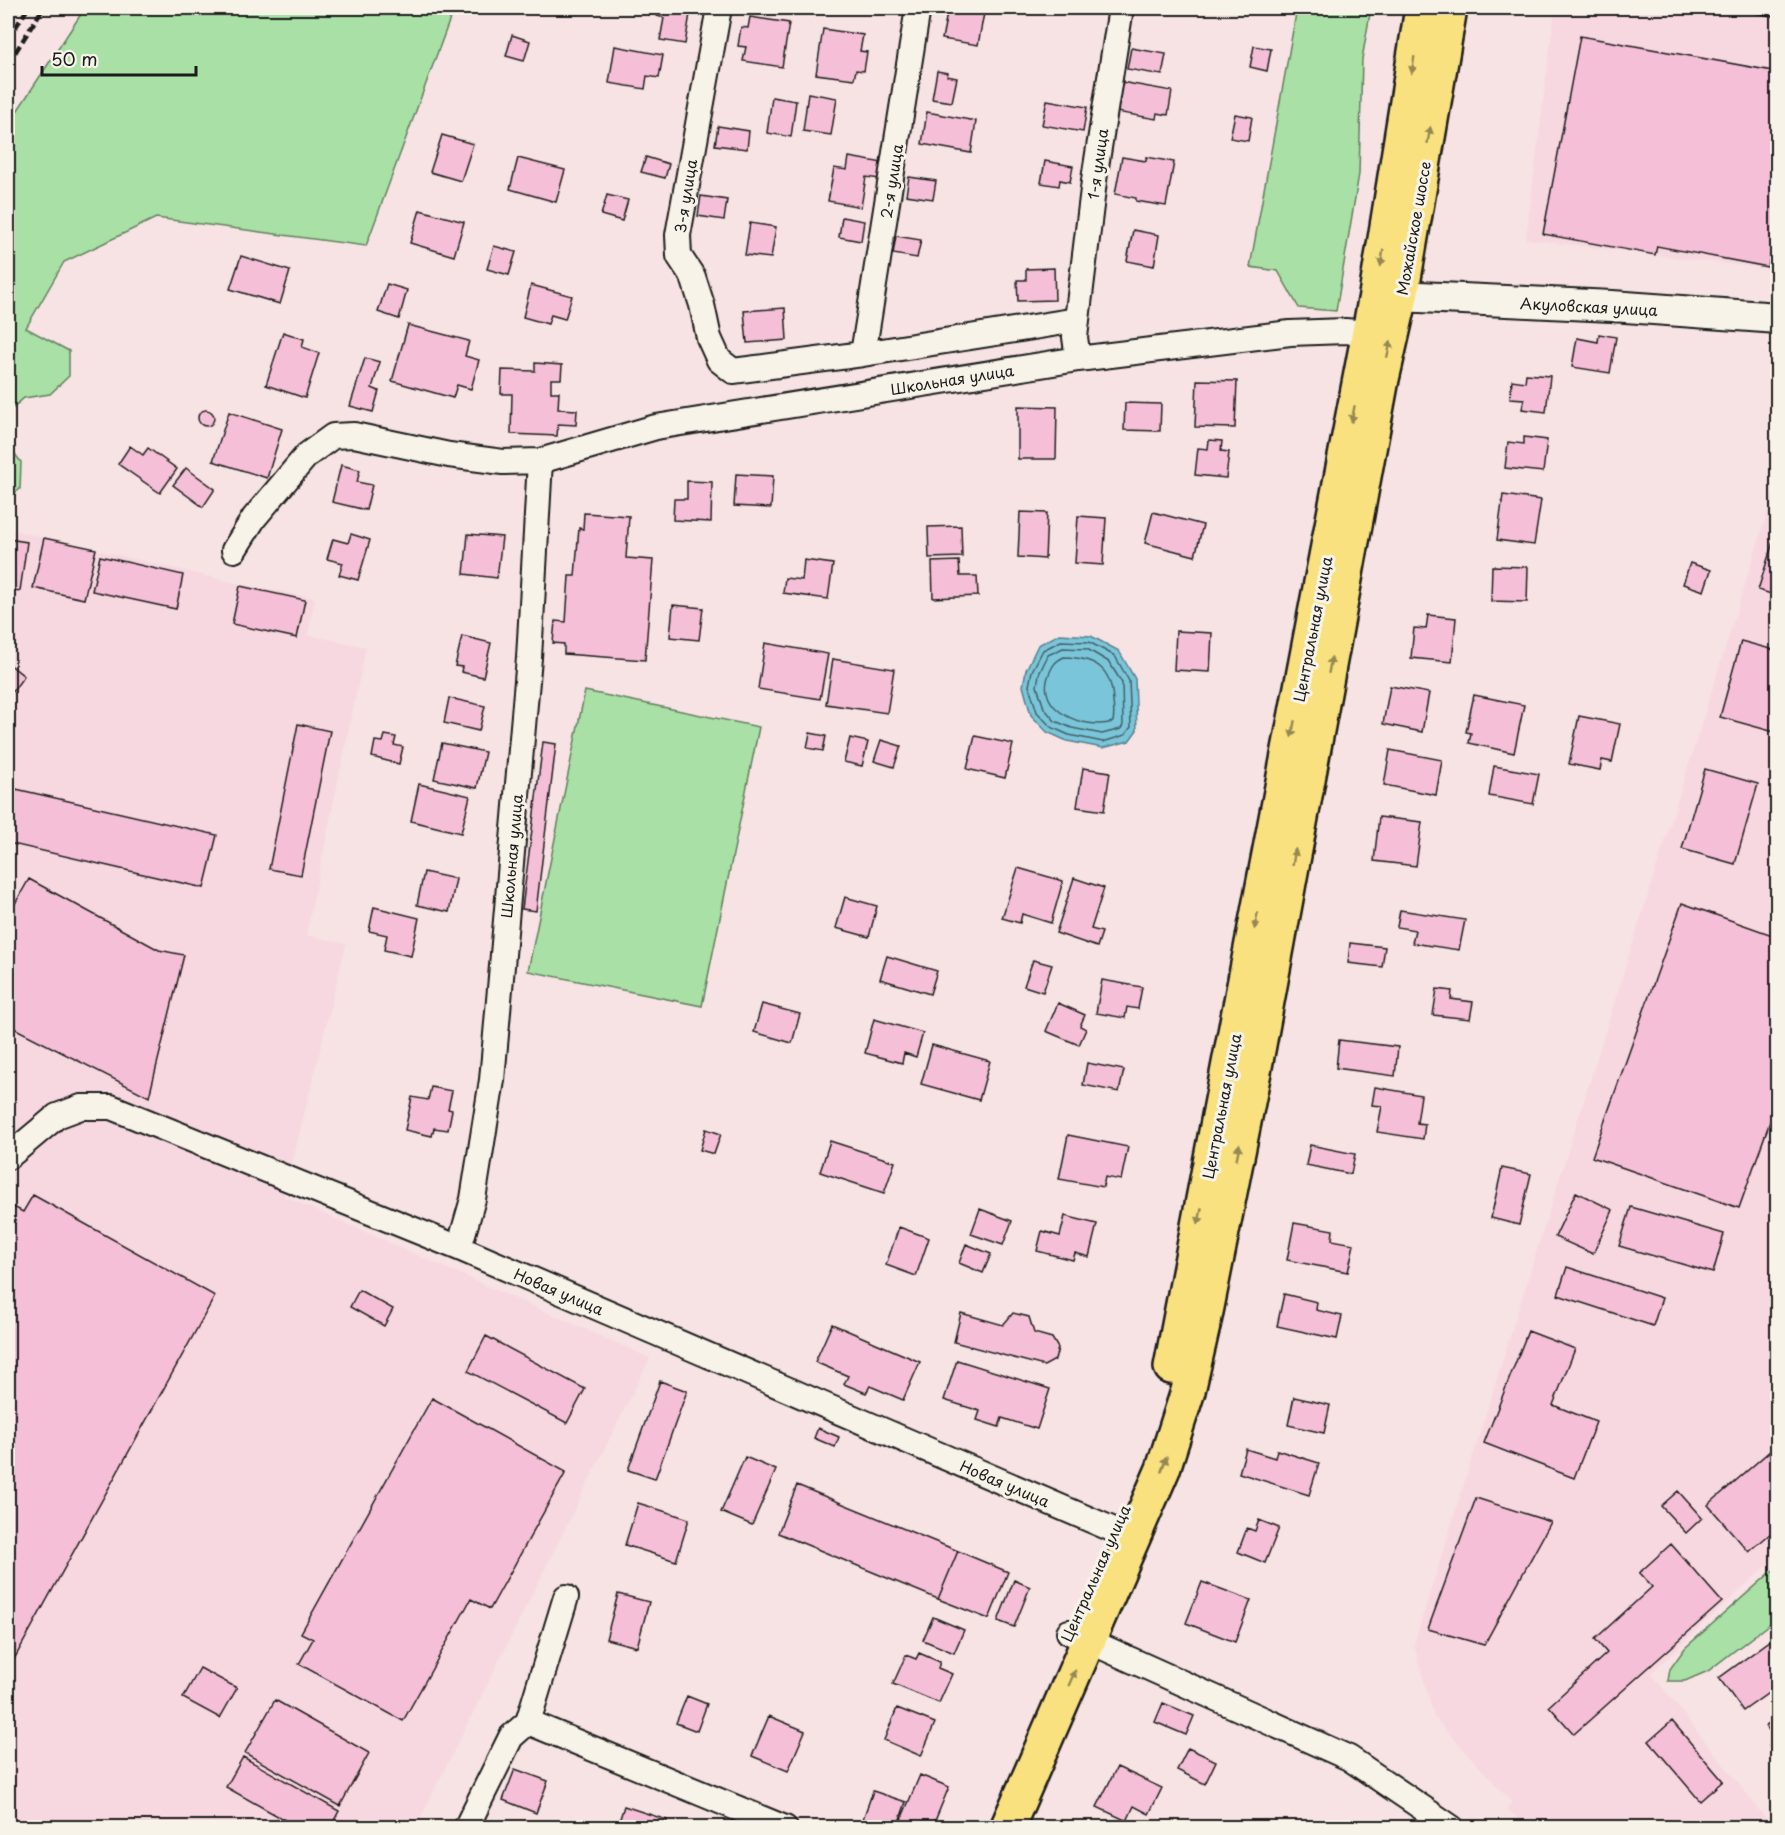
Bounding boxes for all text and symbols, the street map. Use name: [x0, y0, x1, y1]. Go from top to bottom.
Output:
scale bar: [42, 39, 196, 77]
text: 50 m: [51, 45, 98, 72]
one-way arrow: [1408, 56, 1417, 75]
one-way arrow: [1425, 125, 1434, 144]
street label: 1-я улица: [1081, 126, 1113, 201]
street label: 2-я улица: [874, 142, 908, 220]
street label: 3-я улица: [668, 157, 702, 235]
street label: Можайское шоссе: [1390, 159, 1436, 297]
one-way arrow: [1377, 248, 1386, 267]
street label: Акуловская улица: [1520, 291, 1659, 321]
one-way arrow: [1385, 340, 1395, 358]
street label: Школьная улица: [889, 358, 1016, 400]
one-way arrow: [1348, 405, 1357, 424]
street label: Центральная улица: [1287, 554, 1338, 704]
one-way arrow: [1325, 656, 1334, 675]
one-way arrow: [1288, 720, 1297, 739]
street label: Школьная улица: [494, 792, 528, 919]
one-way arrow: [1290, 848, 1299, 867]
one-way arrow: [1251, 912, 1260, 931]
street label: Центральная улица: [1196, 1031, 1247, 1181]
one-way arrow: [1234, 1142, 1243, 1161]
one-way arrow: [1195, 1206, 1204, 1225]
street label: Новая улица: [511, 1262, 608, 1320]
street label: Новая улица: [957, 1454, 1054, 1512]
one-way arrow: [1160, 1455, 1170, 1473]
street label: Центральная улица: [1054, 1500, 1136, 1645]
one-way arrow: [1067, 1668, 1077, 1686]

